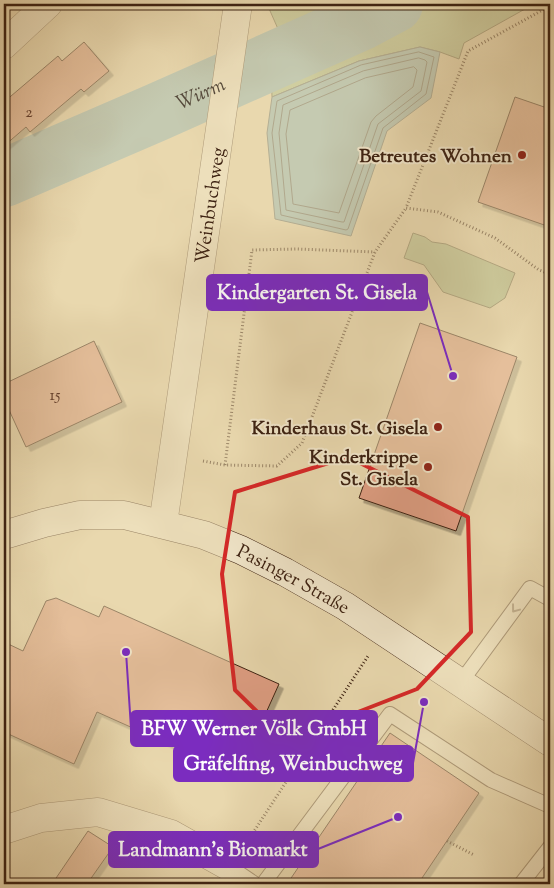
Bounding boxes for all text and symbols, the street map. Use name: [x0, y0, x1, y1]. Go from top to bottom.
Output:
water label: Würm: [172, 71, 231, 119]
house number: 2: [25, 102, 33, 125]
place label: Betreutes Wohnen: [359, 144, 513, 171]
street label: Weinbuchweg: [190, 146, 233, 266]
marker: Betreutes Wohnen: [516, 149, 528, 161]
callout: Kindergarten St. Gisela: [207, 275, 427, 310]
text: Kindergarten St. Gisela: [217, 280, 418, 309]
house number: 15: [50, 385, 61, 408]
place label: Kinderhaus St. Gisela: [251, 416, 428, 443]
marker: Kinderhaus St. Gisela: [432, 421, 444, 433]
place label: Kinderkrippe St. Gisela: [309, 445, 418, 494]
marker: Kinderkrippe St. Gisela: [422, 461, 434, 473]
street label: Pasinger Straße: [232, 539, 354, 622]
one-way arrow: [512, 603, 521, 613]
callout: BFW Werner Völk GmbH: [131, 711, 377, 746]
text: BFW Werner Völk GmbH: [141, 716, 367, 745]
callout: Gräfelfing, Weinbuchweg: [174, 746, 413, 781]
text: Gräfelfing, Weinbuchweg: [183, 751, 403, 780]
callout: Landmann's Biomarkt: [109, 832, 318, 867]
text: Landmann's Biomarkt: [118, 837, 308, 866]

